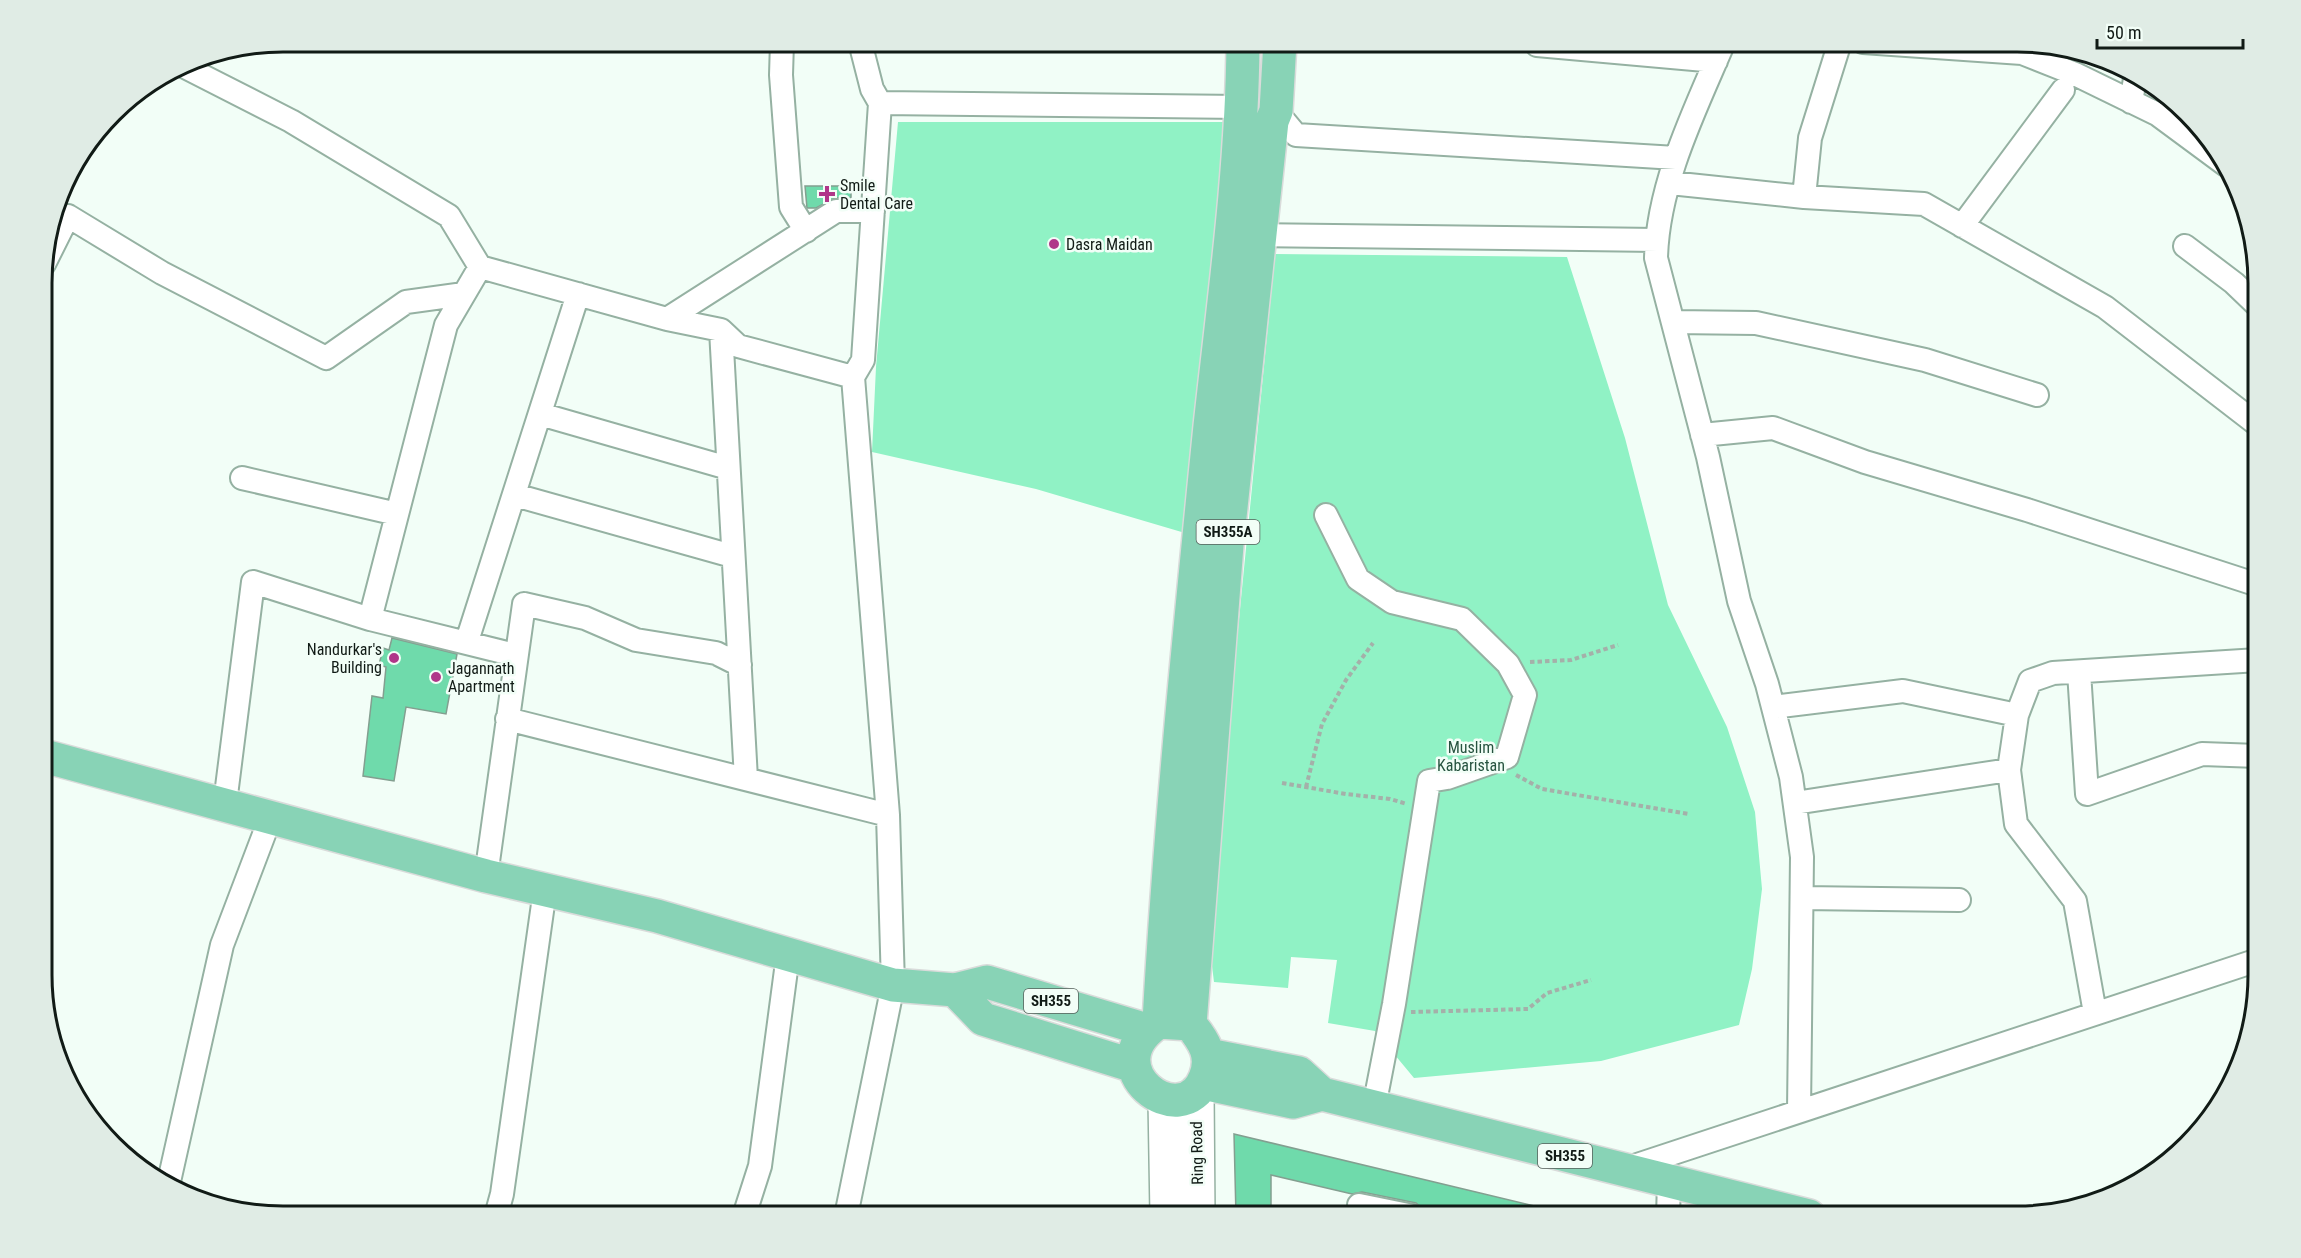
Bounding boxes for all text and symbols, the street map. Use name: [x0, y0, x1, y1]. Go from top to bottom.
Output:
scale bar: [2097, 12, 2242, 50]
text: 50 m: [2106, 22, 2141, 43]
place label: Smile Dental Care: [840, 176, 913, 213]
marker: Smile Dental Care: [818, 185, 836, 203]
place label: Dasra Maidan: [1066, 235, 1153, 254]
marker: Dasra Maidan: [1047, 237, 1061, 251]
road number: SH355A: [1196, 520, 1260, 544]
place label: Nandurkar's Building: [307, 640, 382, 677]
marker: Nandurkar's Building: [387, 651, 401, 665]
place label: Jagannath Apartment: [448, 659, 515, 696]
marker: Jagannath Apartment: [429, 670, 443, 684]
park label: Muslim Kabaristan: [1437, 738, 1505, 775]
road number: SH355: [1024, 989, 1078, 1013]
street label: Ring Road: [1187, 1121, 1207, 1185]
road number: SH355: [1538, 1144, 1592, 1168]

